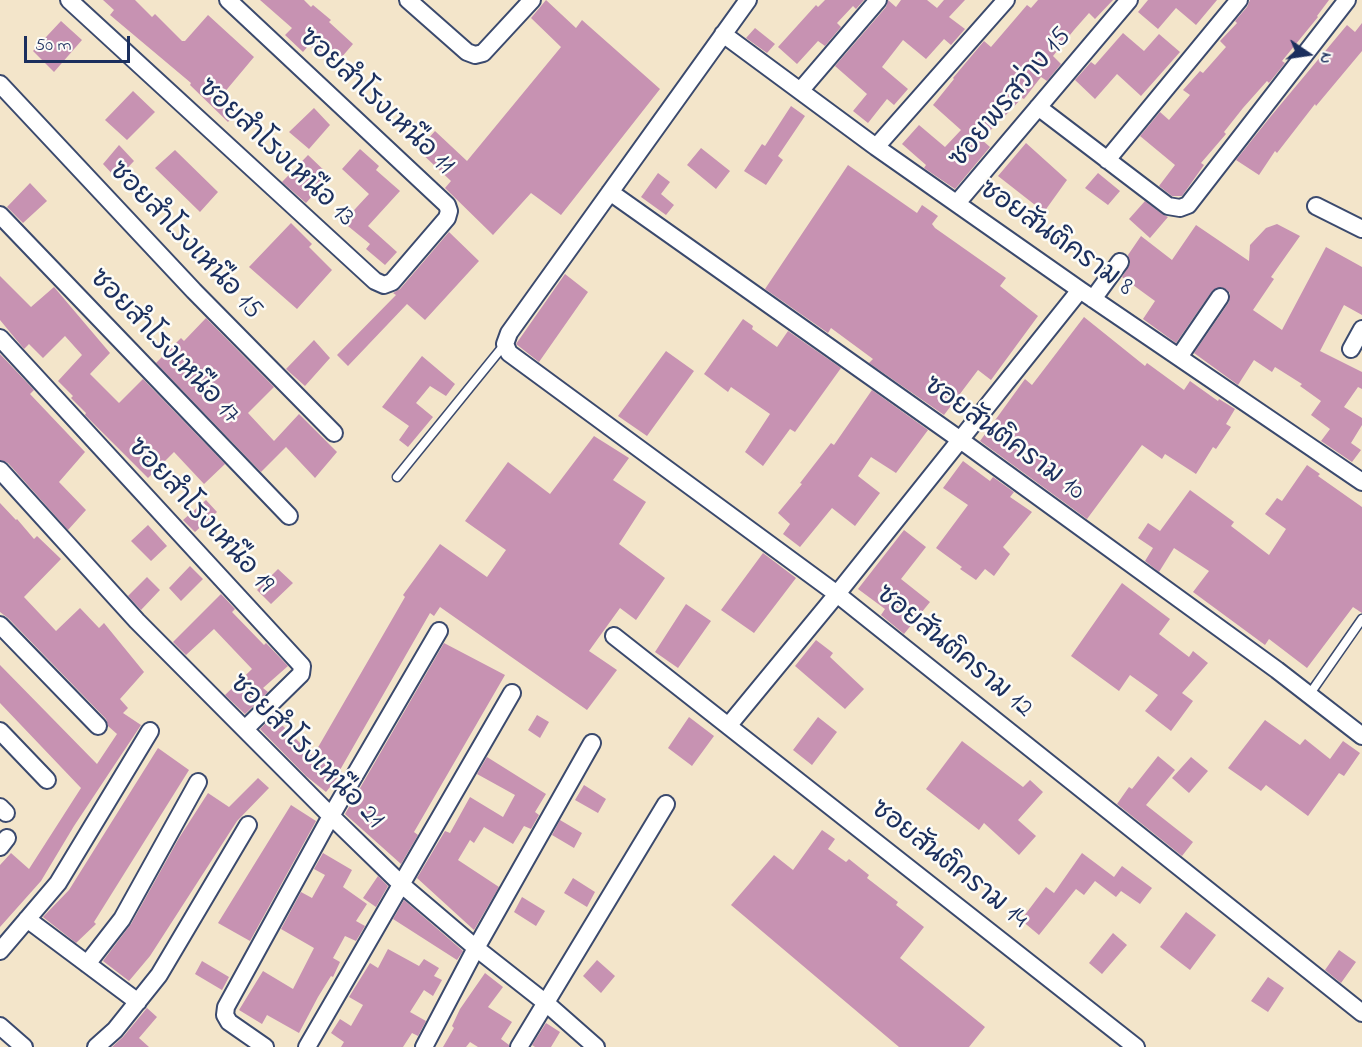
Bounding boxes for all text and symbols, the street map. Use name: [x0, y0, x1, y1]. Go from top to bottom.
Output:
street label: ซอยพรสว่าง 15: [944, 22, 1080, 176]
street label: ซอยสำโรงเหนือ 11: [291, 23, 459, 183]
scale bar: [27, 24, 134, 62]
north arrow: [1278, 24, 1338, 84]
text: 50 m: [35, 33, 72, 59]
text: N: [1313, 50, 1338, 66]
street label: ซอยสำโรงเหนือ 13: [190, 73, 360, 235]
street label: ซอยสำโรงเหนือ 15: [100, 156, 268, 328]
street label: ซอยสันติคราม 8: [972, 175, 1138, 305]
street label: ซอยสำโรงเหนือ 17: [81, 264, 245, 432]
street label: ซอยสันติคราม 10: [916, 371, 1090, 509]
street label: ซอยสำโรงเหนือ 19: [119, 433, 279, 601]
street label: ซอยสันติคราม 12: [868, 580, 1038, 726]
street label: ซอยสำโรงเหนือ 21: [221, 669, 389, 837]
street label: ซอยสันติคราม 14: [863, 795, 1033, 937]

